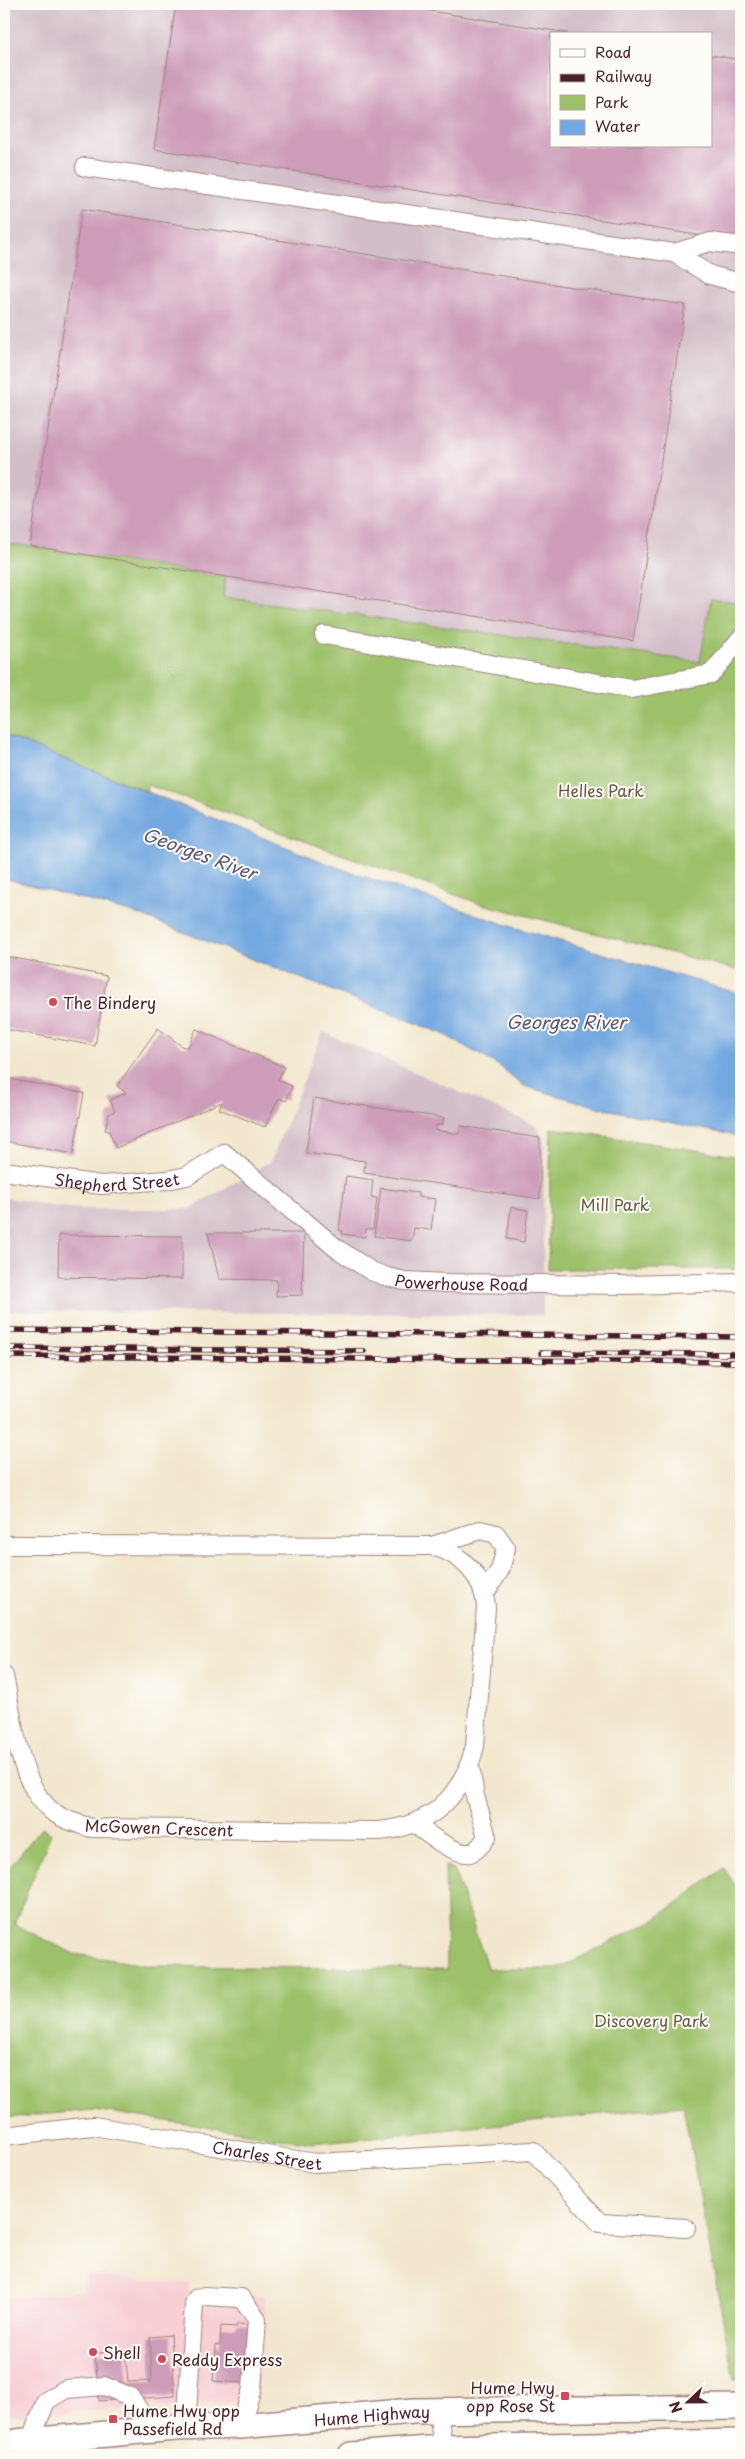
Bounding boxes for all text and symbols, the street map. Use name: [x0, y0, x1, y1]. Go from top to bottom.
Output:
legend: [550, 32, 712, 148]
text: Road: [595, 40, 631, 63]
text: Railway: [595, 64, 652, 87]
text: Park: [595, 90, 629, 113]
text: Water: [595, 114, 640, 137]
park label: Helles Park: [558, 778, 644, 802]
water label: Georges River: [139, 820, 263, 887]
place label: The Bindery: [63, 990, 156, 1014]
marker: The Bindery: [47, 996, 59, 1008]
water label: Georges River: [506, 1008, 628, 1035]
street label: Shepherd Street: [53, 1166, 182, 1197]
park label: Mill Park: [580, 1192, 650, 1216]
street label: Powerhouse Road: [393, 1267, 528, 1296]
street label: McGowen Crescent: [84, 1812, 234, 1842]
park label: Discovery Park: [593, 2008, 709, 2032]
street label: Charles Street: [211, 2134, 323, 2175]
place label: Shell: [103, 2340, 141, 2364]
marker: Shell: [87, 2346, 99, 2358]
place label: Reddy Express: [172, 2347, 282, 2371]
marker: Reddy Express: [156, 2353, 168, 2365]
place label: Hume Hwy opp Rose St: [466, 2375, 555, 2417]
north arrow: [662, 2376, 712, 2426]
marker: Hume Hwy opp Rose St: [559, 2390, 571, 2402]
place label: Hume Hwy opp Passefield Rd: [123, 2398, 240, 2440]
text: N: [664, 2398, 687, 2416]
street label: Hume Highway: [313, 2399, 430, 2432]
marker: Hume Hwy opp Passefield Rd: [107, 2413, 119, 2425]

